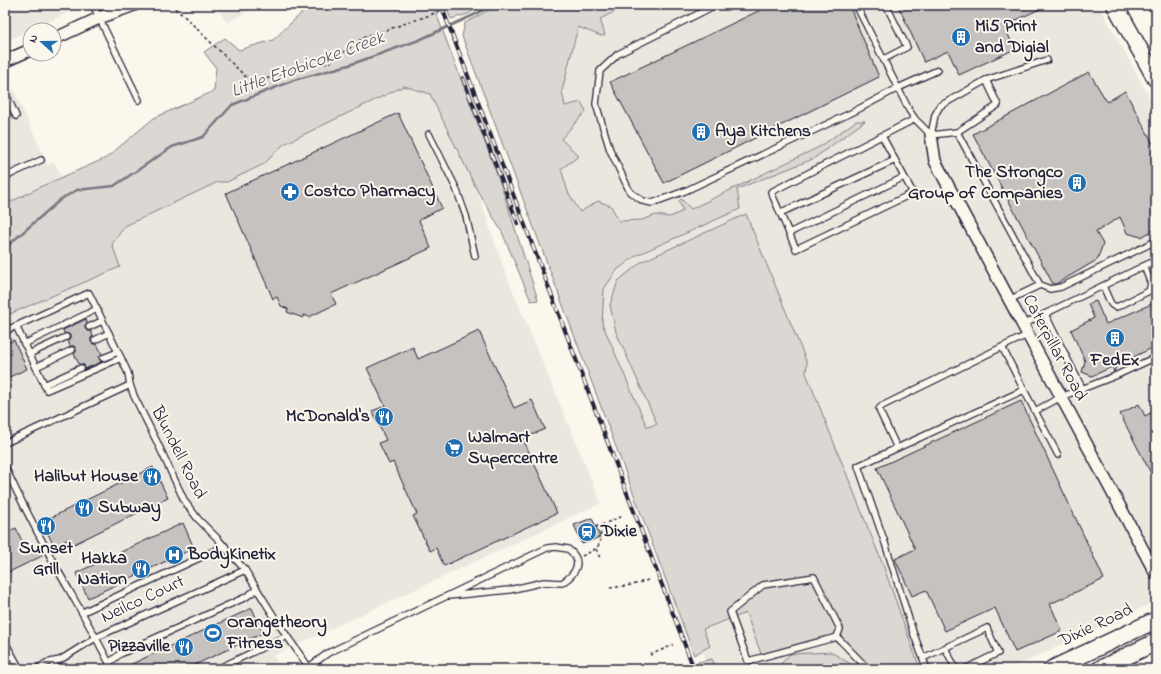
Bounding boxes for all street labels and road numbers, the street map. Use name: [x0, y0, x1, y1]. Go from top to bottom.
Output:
street label: Caterpillar Road: [1015, 290, 1093, 406]
street label: Blundell Road: [143, 401, 213, 504]
street label: Neilco Court: [97, 569, 189, 631]
street label: Dixie Road: [1054, 597, 1138, 655]

